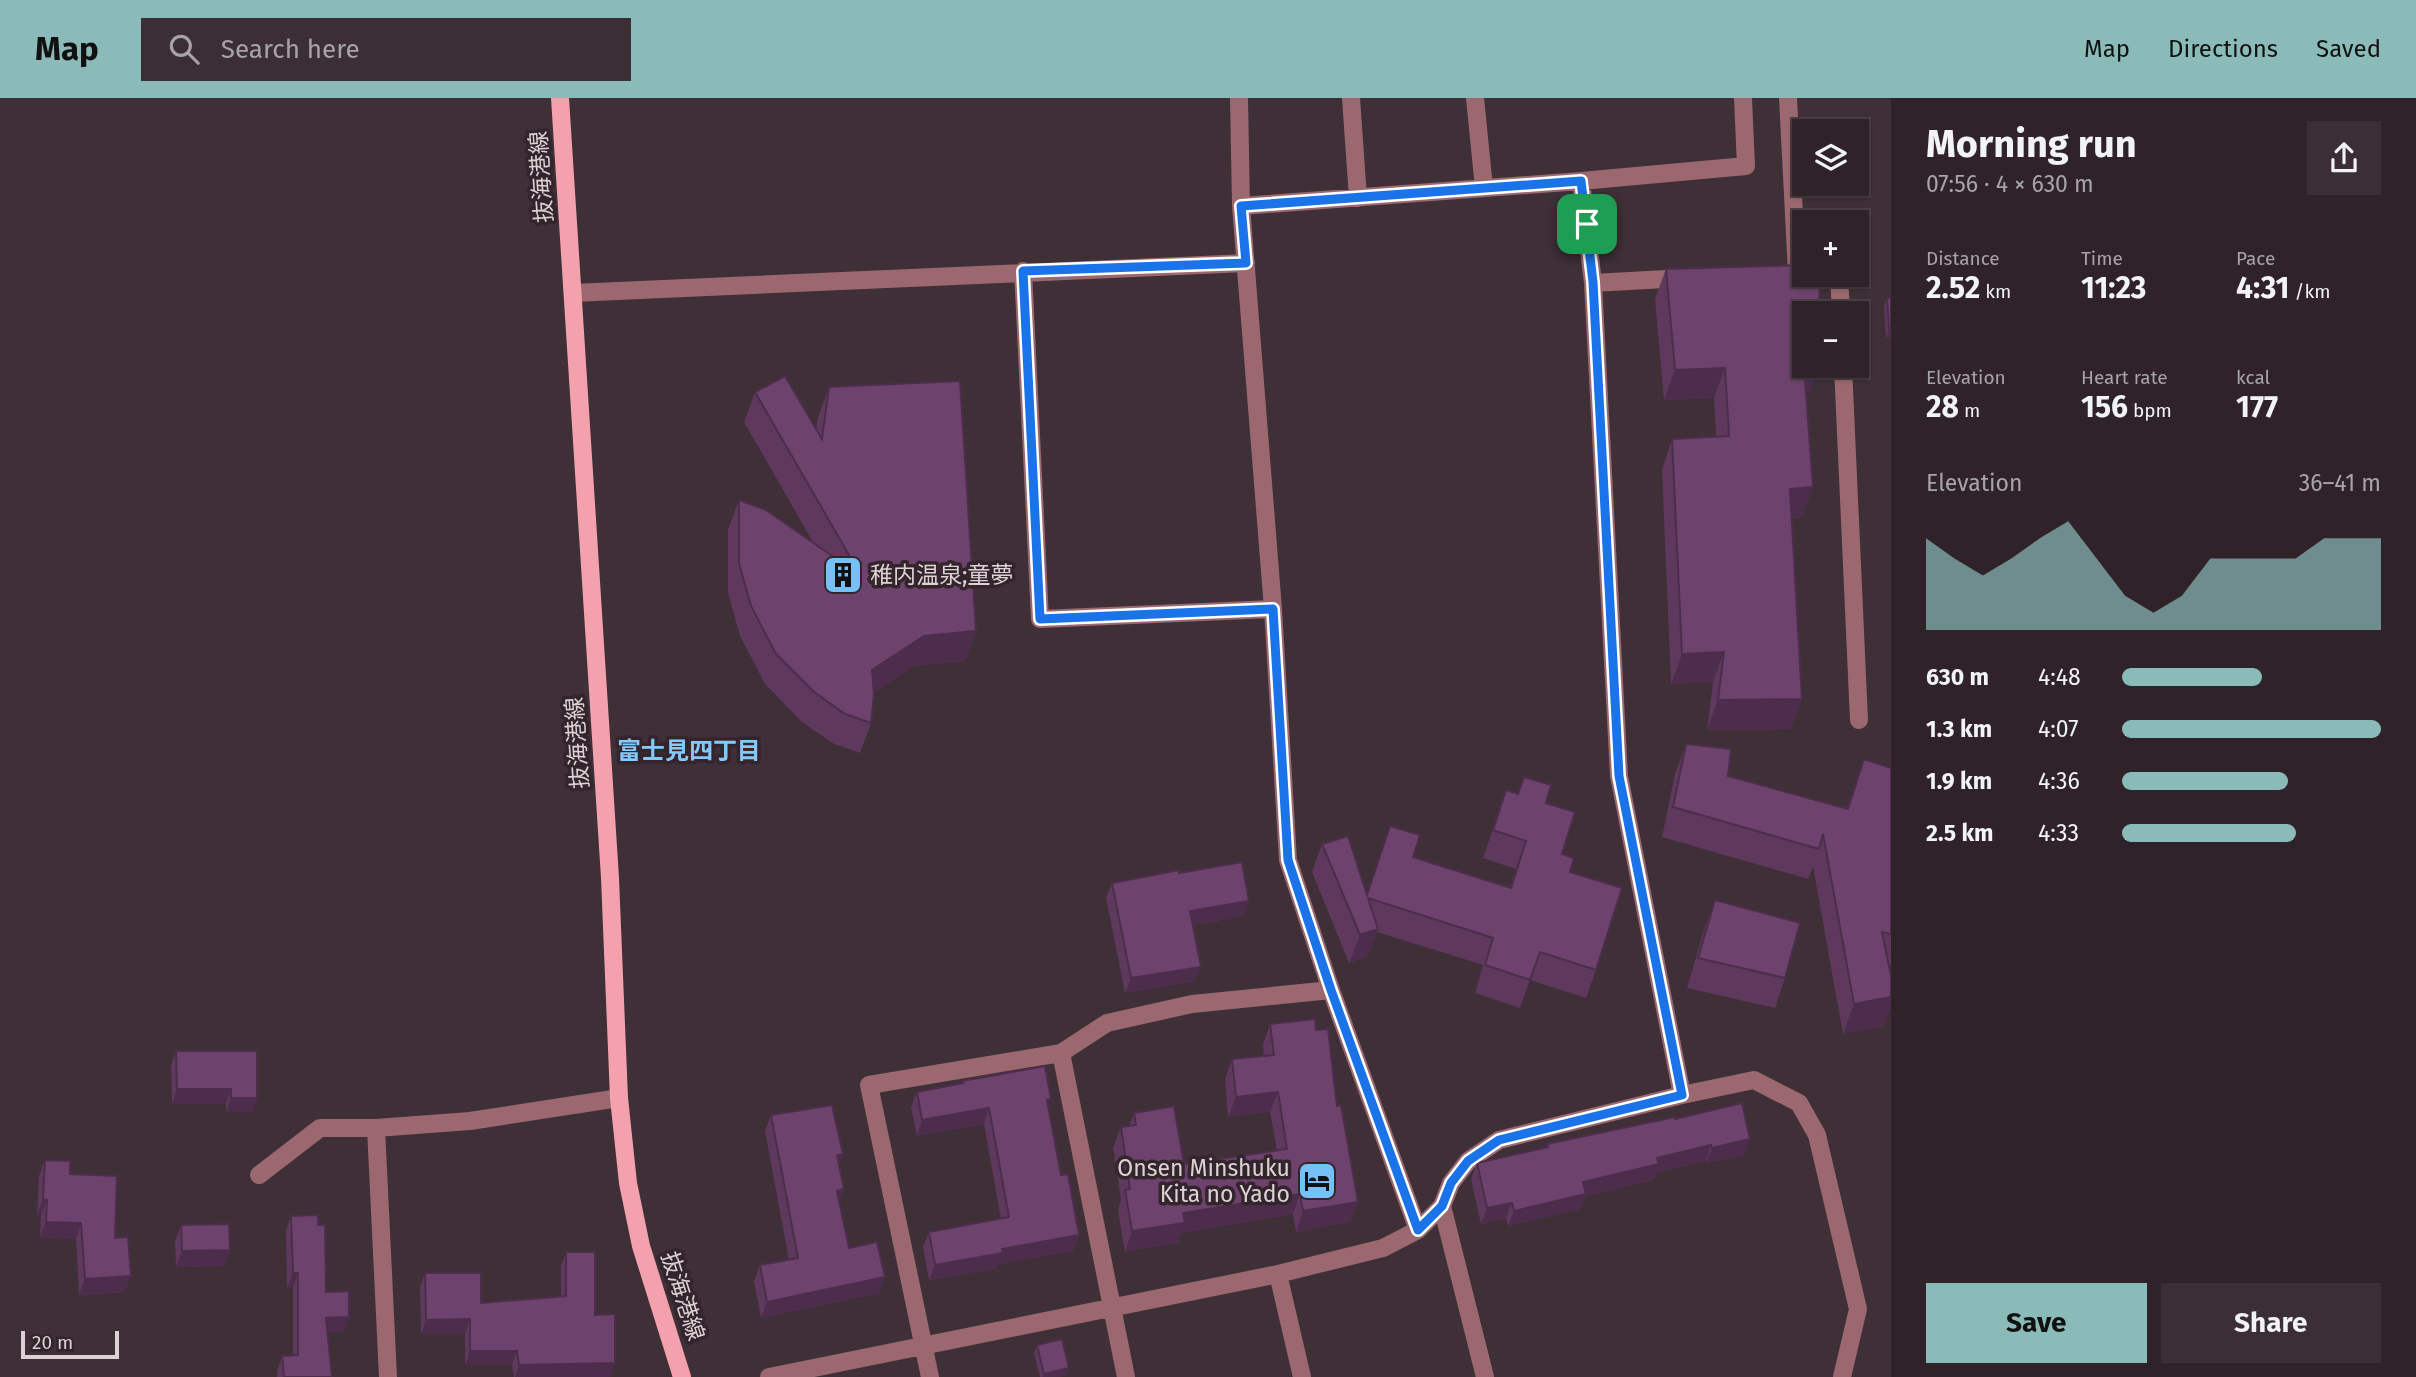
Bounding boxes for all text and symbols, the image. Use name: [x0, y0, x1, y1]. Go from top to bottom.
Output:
search box: [141, 18, 631, 81]
text: Map: [35, 29, 99, 69]
icon: search: [165, 30, 203, 68]
text: Search here: [221, 34, 360, 65]
text: Map: [2084, 35, 2130, 63]
text: Directions: [2168, 35, 2278, 63]
text: Saved: [2316, 35, 2381, 63]
map controls: [1792, 119, 1869, 378]
button: layers: [1792, 119, 1869, 196]
text: Morning run: [1926, 121, 2137, 167]
button: share: [2307, 121, 2381, 195]
street label: 抜海港線: [524, 130, 558, 224]
text: 07:56 · 4 × 630 m: [1926, 170, 2094, 198]
pin: [1557, 194, 1617, 254]
icon: arrive: [1568, 205, 1606, 243]
button: +: [1792, 210, 1869, 287]
text: Distance: [1926, 247, 2000, 270]
text: Time: [2081, 247, 2123, 270]
text: Pace: [2236, 247, 2275, 270]
text: 2.52: [1926, 270, 1980, 306]
text: 11:23: [2081, 270, 2146, 306]
text: 4:31: [2236, 270, 2290, 306]
text: km: [1980, 280, 2011, 303]
text: /km: [2290, 280, 2330, 303]
button: −: [1792, 301, 1869, 378]
text: Elevation: [1926, 366, 2006, 389]
text: Heart rate: [2081, 366, 2168, 389]
text: kcal: [2236, 366, 2270, 389]
text: 28: [1926, 389, 1959, 425]
text: 156: [2081, 389, 2128, 425]
text: 177: [2236, 389, 2278, 425]
text: m: [1959, 399, 1980, 422]
text: bpm: [2128, 399, 2172, 422]
text: Elevation: [1926, 469, 2022, 497]
text: 36–41 m: [2299, 469, 2381, 497]
building icon: 稚内温泉;童夢: [822, 554, 864, 596]
place label: 稚内温泉;童夢: [870, 561, 1014, 589]
text: 630 m: [1926, 663, 1989, 691]
text: 4:48: [2038, 663, 2081, 691]
street label: 抜海港線: [560, 696, 594, 790]
text: 1.3 km: [1926, 715, 1992, 743]
text: 4:07: [2038, 715, 2078, 743]
district label: 富士見四丁目: [617, 737, 761, 765]
text: 1.9 km: [1926, 767, 1992, 795]
text: 4:36: [2038, 767, 2080, 795]
text: 2.5 km: [1926, 819, 1994, 847]
text: 4:33: [2038, 819, 2079, 847]
place label: Onsen Minshuku Kita no Yado: [1117, 1154, 1290, 1208]
hotel icon: Onsen Minshuku Kita no Yado: [1296, 1160, 1338, 1202]
street label: 抜海港線: [655, 1248, 711, 1344]
button: Save: [1926, 1283, 2147, 1363]
button: Share: [2161, 1283, 2381, 1363]
scale bar: [21, 1328, 119, 1360]
text: 20 m: [32, 1331, 73, 1354]

